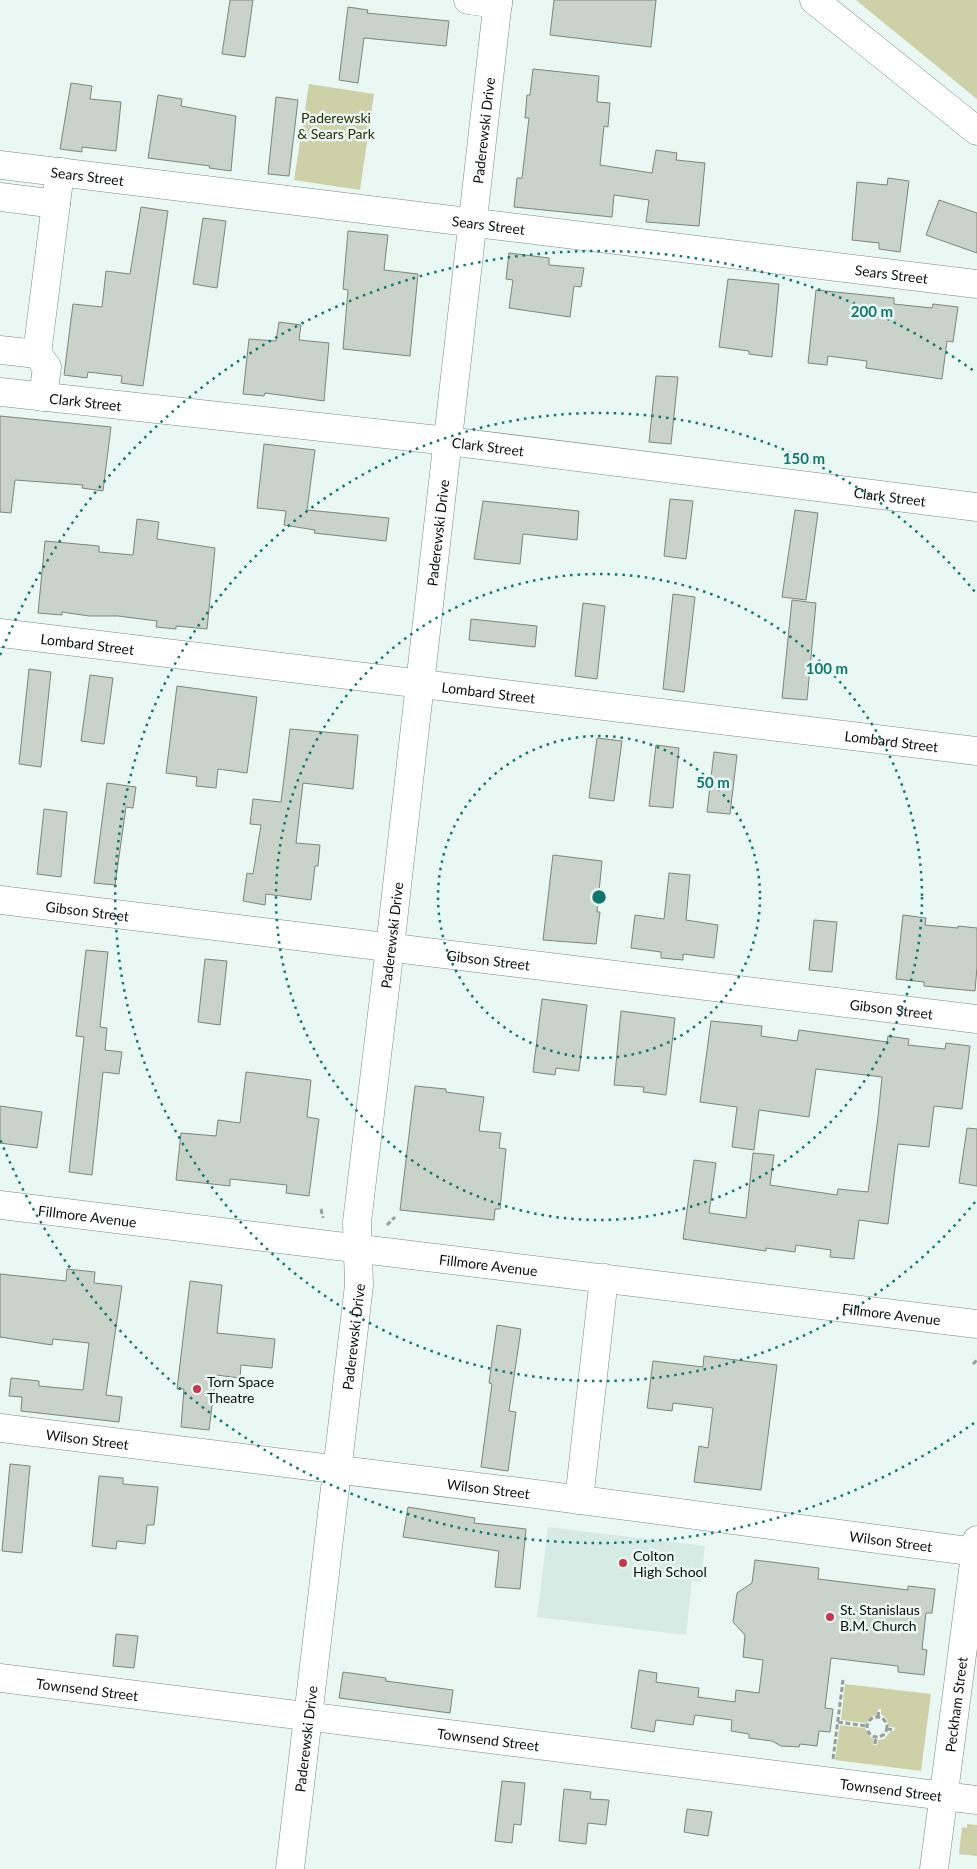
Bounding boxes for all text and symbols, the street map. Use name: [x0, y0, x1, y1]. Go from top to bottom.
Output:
street label: Paderewski Drive: [469, 76, 498, 185]
park label: Paderewski & Sears Park: [297, 109, 376, 142]
street label: Sears Street: [50, 163, 125, 189]
street label: Sears Street: [451, 212, 526, 237]
street label: Sears Street: [854, 261, 929, 286]
text: 200 m: [851, 302, 893, 320]
street label: Clark Street: [49, 389, 122, 414]
street label: Clark Street: [451, 433, 525, 459]
text: 150 m: [783, 449, 825, 467]
street label: Paderewski Drive: [423, 479, 452, 587]
street label: Clark Street: [853, 483, 927, 509]
street label: Lombard Street: [40, 629, 135, 658]
text: 100 m: [806, 659, 848, 677]
street label: Lombard Street: [441, 678, 536, 706]
street label: Lombard Street: [844, 727, 939, 755]
text: 50 m: [696, 773, 730, 791]
street label: Paderewski Drive: [377, 881, 406, 989]
centre of rings: [590, 888, 608, 906]
street label: Gibson Street: [45, 897, 130, 924]
street label: Gibson Street: [446, 946, 531, 973]
street label: Gibson Street: [849, 995, 934, 1022]
street label: Fillmore Avenue: [37, 1201, 138, 1230]
street label: Fillmore Avenue: [438, 1250, 539, 1279]
street label: Paderewski Drive: [338, 1283, 368, 1391]
street label: Fillmore Avenue: [841, 1299, 942, 1328]
place label: Torn Space Theatre: [207, 1373, 274, 1406]
marker: Torn Space Theatre: [191, 1383, 203, 1395]
street label: Wilson Street: [45, 1425, 130, 1452]
street label: Wilson Street: [446, 1475, 531, 1502]
street label: Wilson Street: [848, 1527, 933, 1555]
place label: Colton High School: [633, 1547, 707, 1580]
marker: Colton High School: [617, 1557, 629, 1569]
place label: St. Stanislaus B.M. Church: [840, 1601, 920, 1634]
marker: St. Stanislaus B.M. Church: [824, 1611, 836, 1623]
street label: Peckham Street: [941, 1656, 970, 1753]
street label: Townsend Street: [35, 1674, 139, 1704]
street label: Paderewski Drive: [291, 1685, 320, 1793]
street label: Townsend Street: [436, 1724, 540, 1754]
street label: Townsend Street: [839, 1774, 943, 1804]

